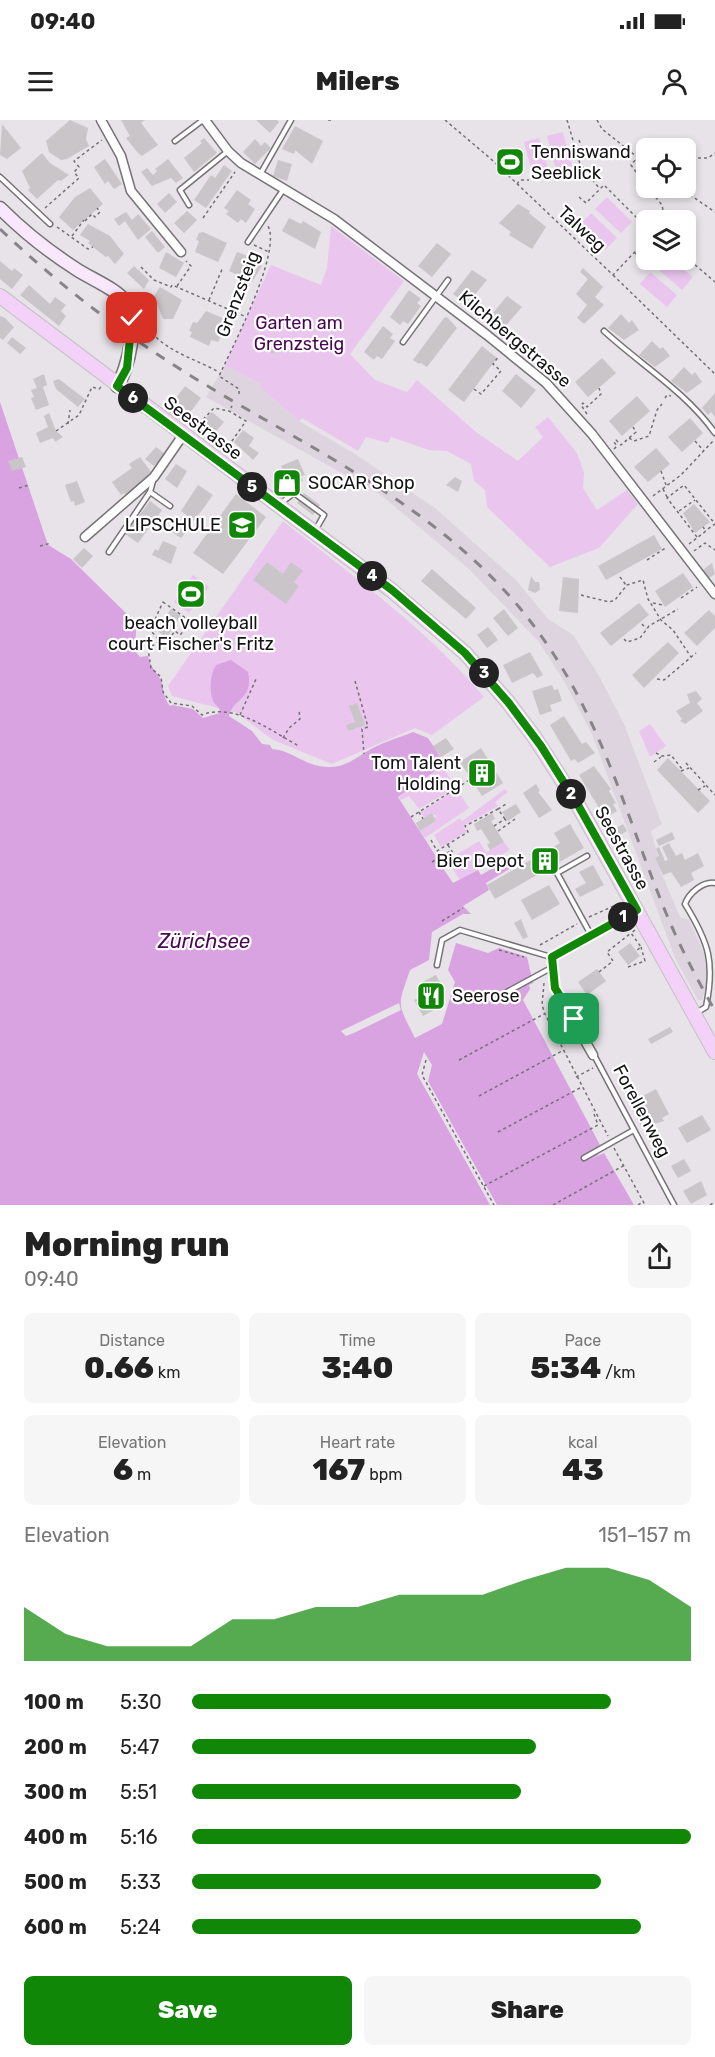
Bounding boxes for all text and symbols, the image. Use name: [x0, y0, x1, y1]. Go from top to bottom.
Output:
text: 09:40: [30, 8, 95, 35]
icon: menu: [24, 65, 57, 98]
text: Milers: [315, 65, 400, 97]
icon: person: [658, 65, 691, 98]
map controls: [636, 138, 696, 270]
button: locate: [636, 138, 696, 198]
place label: Tenniswand Seeblick: [531, 141, 631, 184]
sports icon: Tenniswand Seeblick: [494, 146, 526, 178]
street label: Talweg: [553, 201, 611, 257]
button: layers: [636, 210, 696, 270]
street label: Grenzsteig: [212, 248, 264, 340]
street label: Kilchbergstrasse: [454, 286, 576, 392]
pin: [106, 292, 157, 343]
icon: check: [115, 301, 148, 334]
park label: Garten am Grenzsteig: [254, 312, 344, 355]
pin: 6: [118, 383, 148, 413]
text: 6: [128, 388, 138, 407]
street label: Seestrasse: [159, 391, 247, 465]
shop icon: SOCAR Shop: [271, 467, 303, 499]
pin: 5: [237, 472, 267, 502]
place label: SOCAR Shop: [308, 472, 415, 494]
text: 5: [247, 477, 257, 496]
school or university icon: LIPSCHULE: [226, 509, 258, 541]
place label: LIPSCHULE: [125, 514, 221, 536]
pin: 4: [357, 561, 387, 591]
text: 4: [367, 566, 377, 585]
sports icon: beach volleyball court Fischer's Fritz: [175, 578, 207, 610]
place label: beach volleyball court Fischer's Fritz: [108, 612, 274, 655]
pin: 3: [469, 658, 499, 688]
text: 3: [479, 663, 489, 682]
place label: Tom Talent Holding: [371, 752, 461, 795]
building icon: Tom Talent Holding: [466, 757, 498, 789]
pin: 2: [556, 779, 586, 809]
text: 2: [566, 784, 576, 803]
street label: Seestrasse: [590, 802, 654, 894]
building icon: Bier Depot: [529, 845, 561, 877]
place label: Bier Depot: [436, 850, 524, 872]
pin: 1: [608, 902, 638, 932]
text: 1: [619, 907, 627, 926]
water label: Zürichsee: [157, 929, 250, 953]
restaurant icon: Seerose: [415, 980, 447, 1012]
place label: Seerose: [452, 985, 520, 1007]
pin: [548, 993, 599, 1044]
icon: arrive: [557, 1002, 590, 1035]
street label: Forellenweg: [608, 1061, 676, 1161]
text: Morning run: [24, 1225, 229, 1264]
button: share: [628, 1225, 691, 1288]
text: 09:40: [24, 1267, 79, 1291]
text: Distance: [99, 1331, 165, 1350]
text: Time: [339, 1331, 376, 1350]
text: Pace: [564, 1331, 601, 1350]
text: 0.66: [84, 1350, 154, 1386]
text: 3:40: [322, 1350, 393, 1386]
text: 5:34: [530, 1350, 601, 1386]
text: km: [154, 1363, 180, 1382]
text: /km: [601, 1363, 635, 1382]
text: Elevation: [98, 1433, 166, 1452]
text: Heart rate: [320, 1433, 395, 1452]
text: kcal: [568, 1433, 598, 1452]
text: 6: [113, 1452, 133, 1488]
text: 167: [312, 1452, 365, 1488]
text: 43: [562, 1452, 604, 1488]
text: m: [133, 1465, 151, 1484]
text: bpm: [365, 1465, 403, 1484]
text: Elevation: [24, 1523, 110, 1547]
text: 151–157 m: [598, 1523, 691, 1547]
text: 100 m: [24, 1690, 84, 1714]
text: 5:30: [120, 1690, 162, 1714]
text: 200 m: [24, 1735, 87, 1759]
text: 5:47: [120, 1735, 159, 1759]
text: 300 m: [24, 1780, 87, 1804]
text: 5:51: [120, 1780, 157, 1804]
text: 400 m: [24, 1825, 87, 1849]
text: 5:16: [120, 1825, 158, 1849]
text: 500 m: [24, 1870, 87, 1894]
text: 5:33: [120, 1870, 161, 1894]
text: 600 m: [24, 1915, 87, 1939]
text: 5:24: [120, 1915, 161, 1939]
button: Save: [24, 1976, 352, 2045]
button: Share: [364, 1976, 691, 2045]

